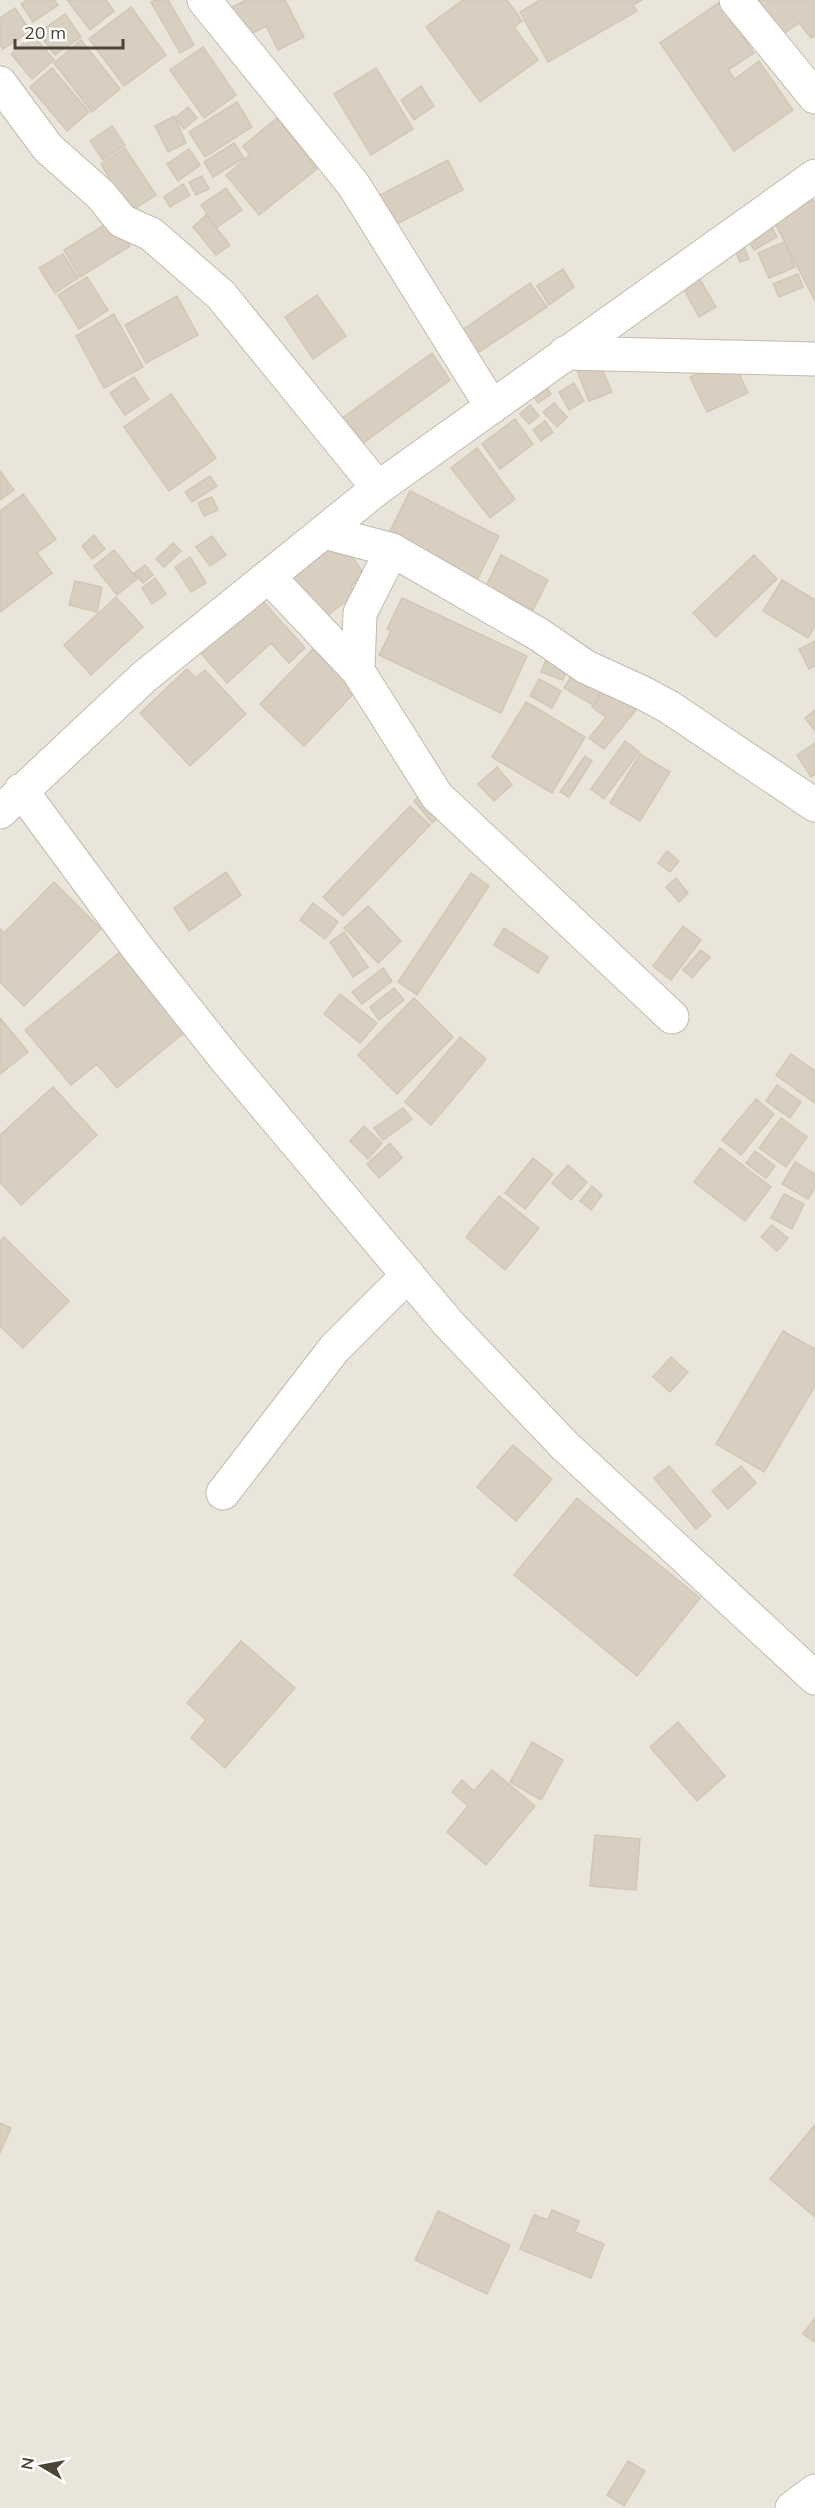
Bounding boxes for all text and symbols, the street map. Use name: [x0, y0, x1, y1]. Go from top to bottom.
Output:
scale bar: [15, 12, 123, 50]
text: 20 m: [24, 21, 66, 44]
north arrow: [12, 2436, 72, 2496]
text: N: [16, 2456, 38, 2471]

